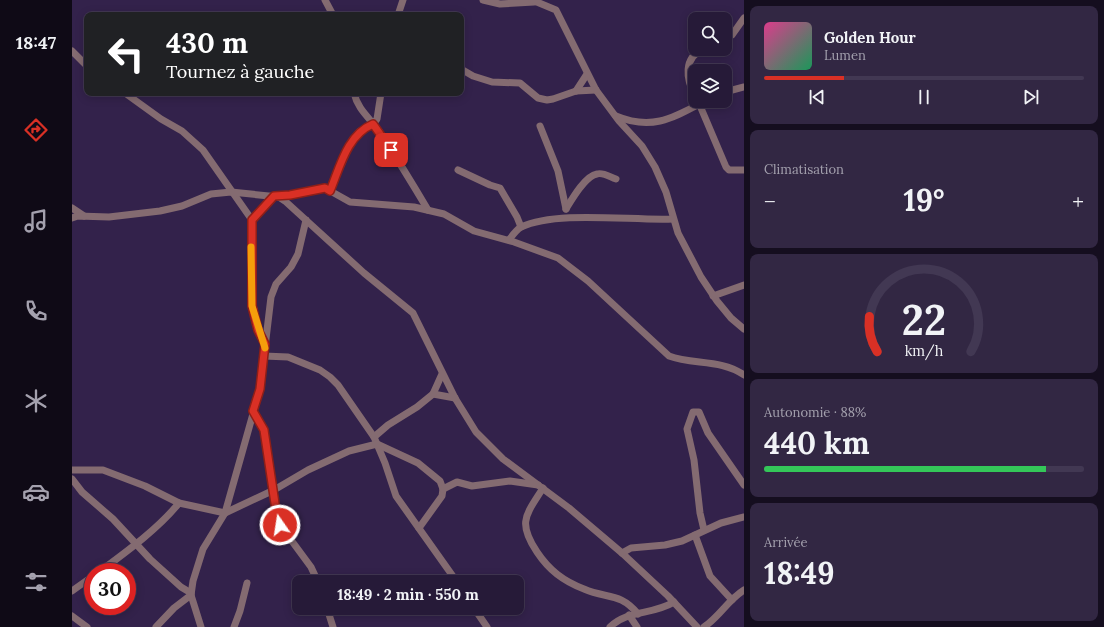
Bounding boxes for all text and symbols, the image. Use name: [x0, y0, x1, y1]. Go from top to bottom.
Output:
map controls: [688, 12, 732, 108]
button: search: [688, 12, 732, 56]
text: 430 m: [166, 25, 248, 61]
icon: left: [100, 28, 152, 80]
text: Golden Hour: [824, 28, 916, 47]
text: 18:47: [16, 31, 56, 54]
text: Lumen: [824, 47, 866, 64]
text: Tournez à gauche: [166, 60, 314, 83]
button: layers: [688, 64, 732, 108]
icon: previous: [806, 86, 828, 108]
icon: pause: [913, 86, 935, 108]
icon: next: [1020, 86, 1042, 108]
icon: directions: [22, 116, 50, 144]
pin: [374, 133, 408, 167]
icon: arrive: [380, 139, 402, 161]
text: Climatisation: [764, 161, 844, 178]
text: 19°: [904, 181, 944, 219]
text: −: [764, 187, 776, 215]
text: +: [1072, 187, 1084, 215]
icon: music: [22, 207, 50, 235]
text: 22: [902, 292, 946, 345]
icon: phone: [22, 297, 50, 325]
text: km/h: [905, 341, 944, 360]
icon: climate: [22, 387, 50, 415]
text: Autonomie · 88%: [764, 404, 866, 421]
text: 440 km: [764, 424, 870, 462]
icon: car: [22, 478, 50, 506]
position arrow: [259, 504, 301, 546]
text: Arrivée: [764, 534, 808, 551]
text: 18:49: [764, 554, 835, 592]
speed limit sign: 30: [84, 563, 136, 615]
icon: filters: [22, 568, 50, 596]
text: 18:49 · 2 min · 550 m: [337, 585, 479, 604]

